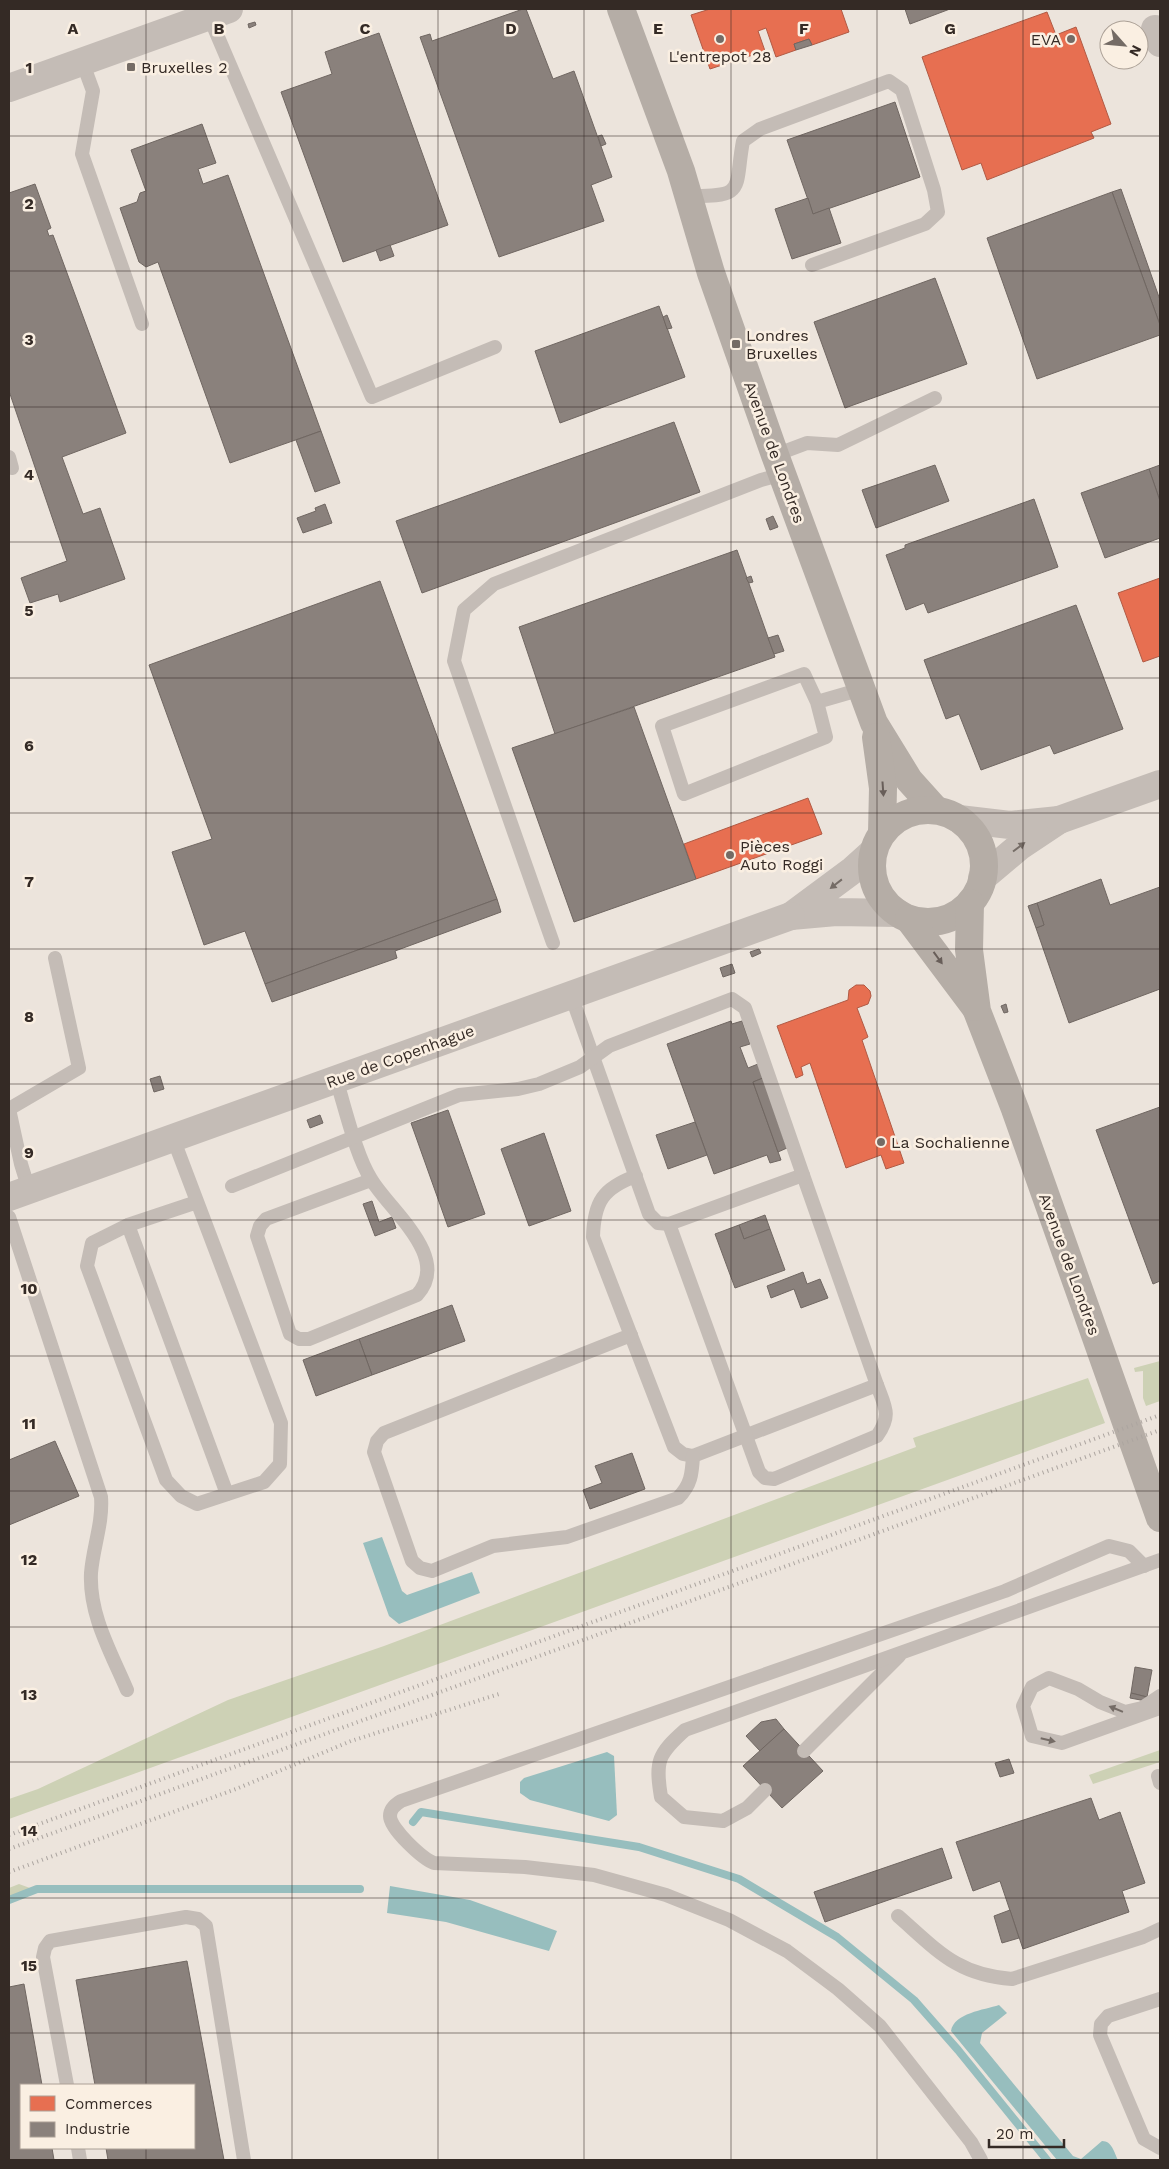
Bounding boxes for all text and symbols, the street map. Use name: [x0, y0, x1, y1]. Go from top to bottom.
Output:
text: A: [68, 19, 79, 38]
text: B: [214, 19, 225, 38]
text: C: [360, 19, 371, 38]
text: D: [505, 19, 517, 38]
text: E: [653, 19, 663, 38]
text: F: [799, 19, 809, 38]
text: G: [944, 19, 956, 38]
north arrow: [1099, 20, 1149, 70]
place label: EVA: [1031, 30, 1061, 49]
marker: L'entrepot 28: [714, 33, 726, 45]
marker: EVA: [1065, 33, 1077, 45]
text: N: [1126, 43, 1145, 59]
place label: L'entrepot 28: [668, 47, 772, 66]
text: 1: [26, 58, 32, 77]
place label: Bruxelles 2: [141, 58, 228, 77]
marker: Bruxelles 2: [125, 61, 137, 73]
text: 2: [24, 194, 34, 213]
place label: Londres Bruxelles: [746, 326, 818, 363]
text: 3: [24, 330, 34, 349]
marker: Londres Bruxelles: [730, 338, 742, 350]
street label: Avenue de Londres: [740, 379, 809, 526]
text: 4: [24, 465, 34, 484]
text: 5: [24, 601, 34, 620]
text: 6: [24, 736, 34, 755]
one-way arrow: [879, 781, 887, 797]
place label: Pièces Auto Roggi: [740, 837, 823, 874]
one-way arrow: [1012, 842, 1026, 852]
marker: Pièces Auto Roggi: [724, 849, 736, 861]
text: 7: [24, 872, 34, 891]
one-way arrow: [830, 878, 843, 889]
one-way arrow: [933, 951, 944, 964]
text: 8: [24, 1007, 34, 1026]
street label: Rue de Copenhague: [324, 1021, 477, 1092]
place label: La Sochalienne: [891, 1133, 1010, 1152]
marker: La Sochalienne: [875, 1136, 887, 1148]
text: 9: [24, 1143, 34, 1162]
street label: Avenue de Londres: [1035, 1191, 1104, 1338]
text: 10: [20, 1279, 38, 1298]
text: 11: [22, 1414, 36, 1433]
text: 12: [21, 1550, 37, 1569]
text: 13: [21, 1685, 37, 1704]
one-way arrow: [1109, 1704, 1123, 1712]
one-way arrow: [1041, 1736, 1056, 1744]
text: 14: [20, 1821, 38, 1840]
text: 15: [21, 1956, 37, 1975]
legend: [20, 2084, 195, 2149]
text: Commerces: [65, 2095, 152, 2113]
scale bar: [989, 2116, 1064, 2148]
text: Industrie: [65, 2120, 130, 2138]
text: 20 m: [996, 2125, 1034, 2143]

